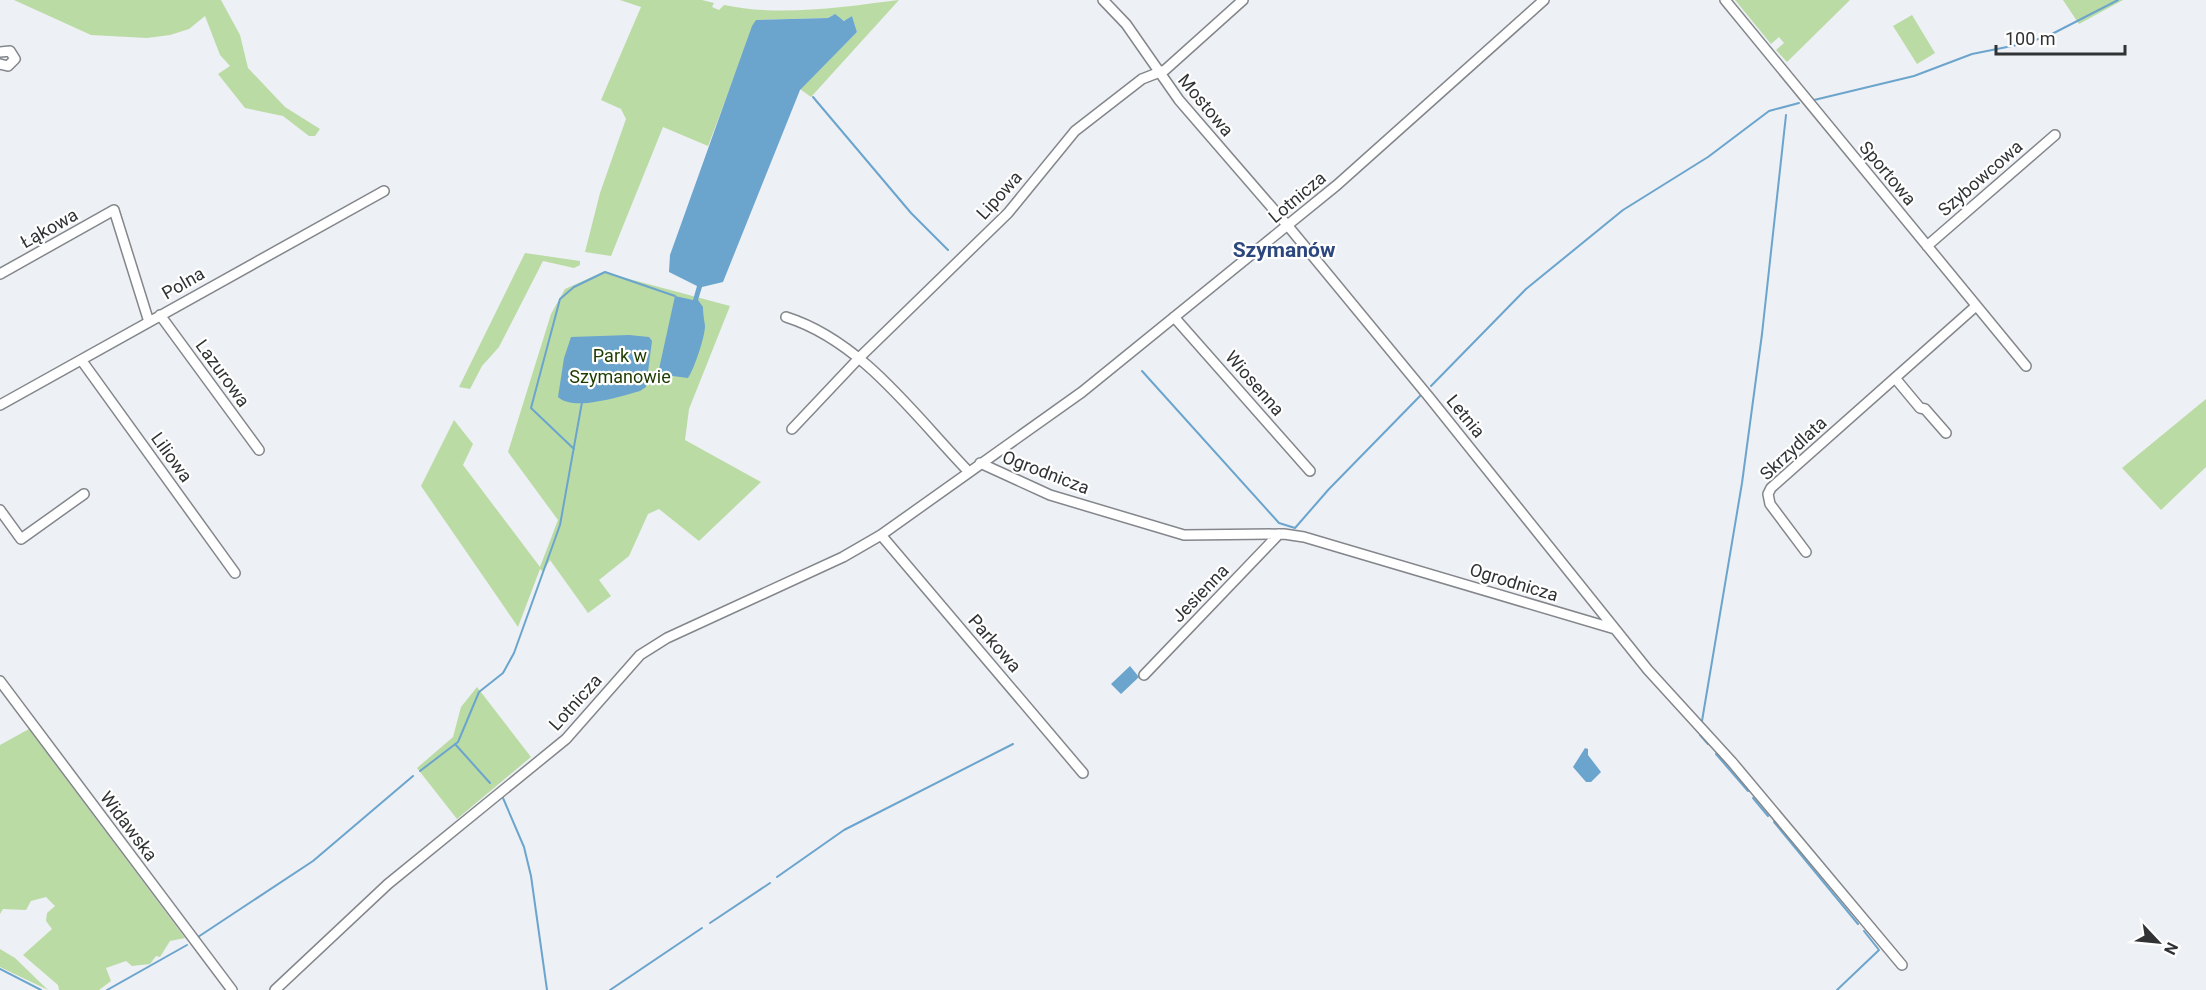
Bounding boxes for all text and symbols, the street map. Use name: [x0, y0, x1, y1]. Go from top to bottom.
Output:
scale bar: [1996, 18, 2125, 56]
text: 100 m: [2005, 28, 2056, 49]
street label: Mostowa: [1174, 70, 1238, 140]
street label: Szybowcowa: [1933, 136, 2027, 220]
street label: Sportowa: [1855, 137, 1921, 209]
street label: Lipowa: [972, 167, 1026, 223]
street label: Lotnicza: [1264, 167, 1330, 227]
street label: Łąkowa: [17, 204, 81, 252]
district label: Szymanów: [1233, 238, 1336, 262]
street label: Polna: [158, 263, 208, 303]
street label: Lazurowa: [192, 335, 254, 411]
park label: Park w Szymanowie: [569, 345, 671, 387]
street label: Wiosenna: [1221, 346, 1289, 420]
street label: Letnia: [1442, 390, 1490, 442]
street label: Skrzydlata: [1755, 412, 1831, 484]
street label: Liliowa: [147, 428, 197, 486]
street label: Ogrodnicza: [1000, 446, 1092, 498]
street label: Ogrodnicza: [1467, 559, 1561, 605]
street label: Jesienna: [1167, 560, 1233, 626]
street label: Parkowa: [964, 610, 1026, 676]
street label: Lotnicza: [544, 670, 606, 734]
street label: Widawska: [96, 787, 162, 865]
north arrow: [2128, 912, 2188, 972]
text: N: [2160, 939, 2182, 958]

